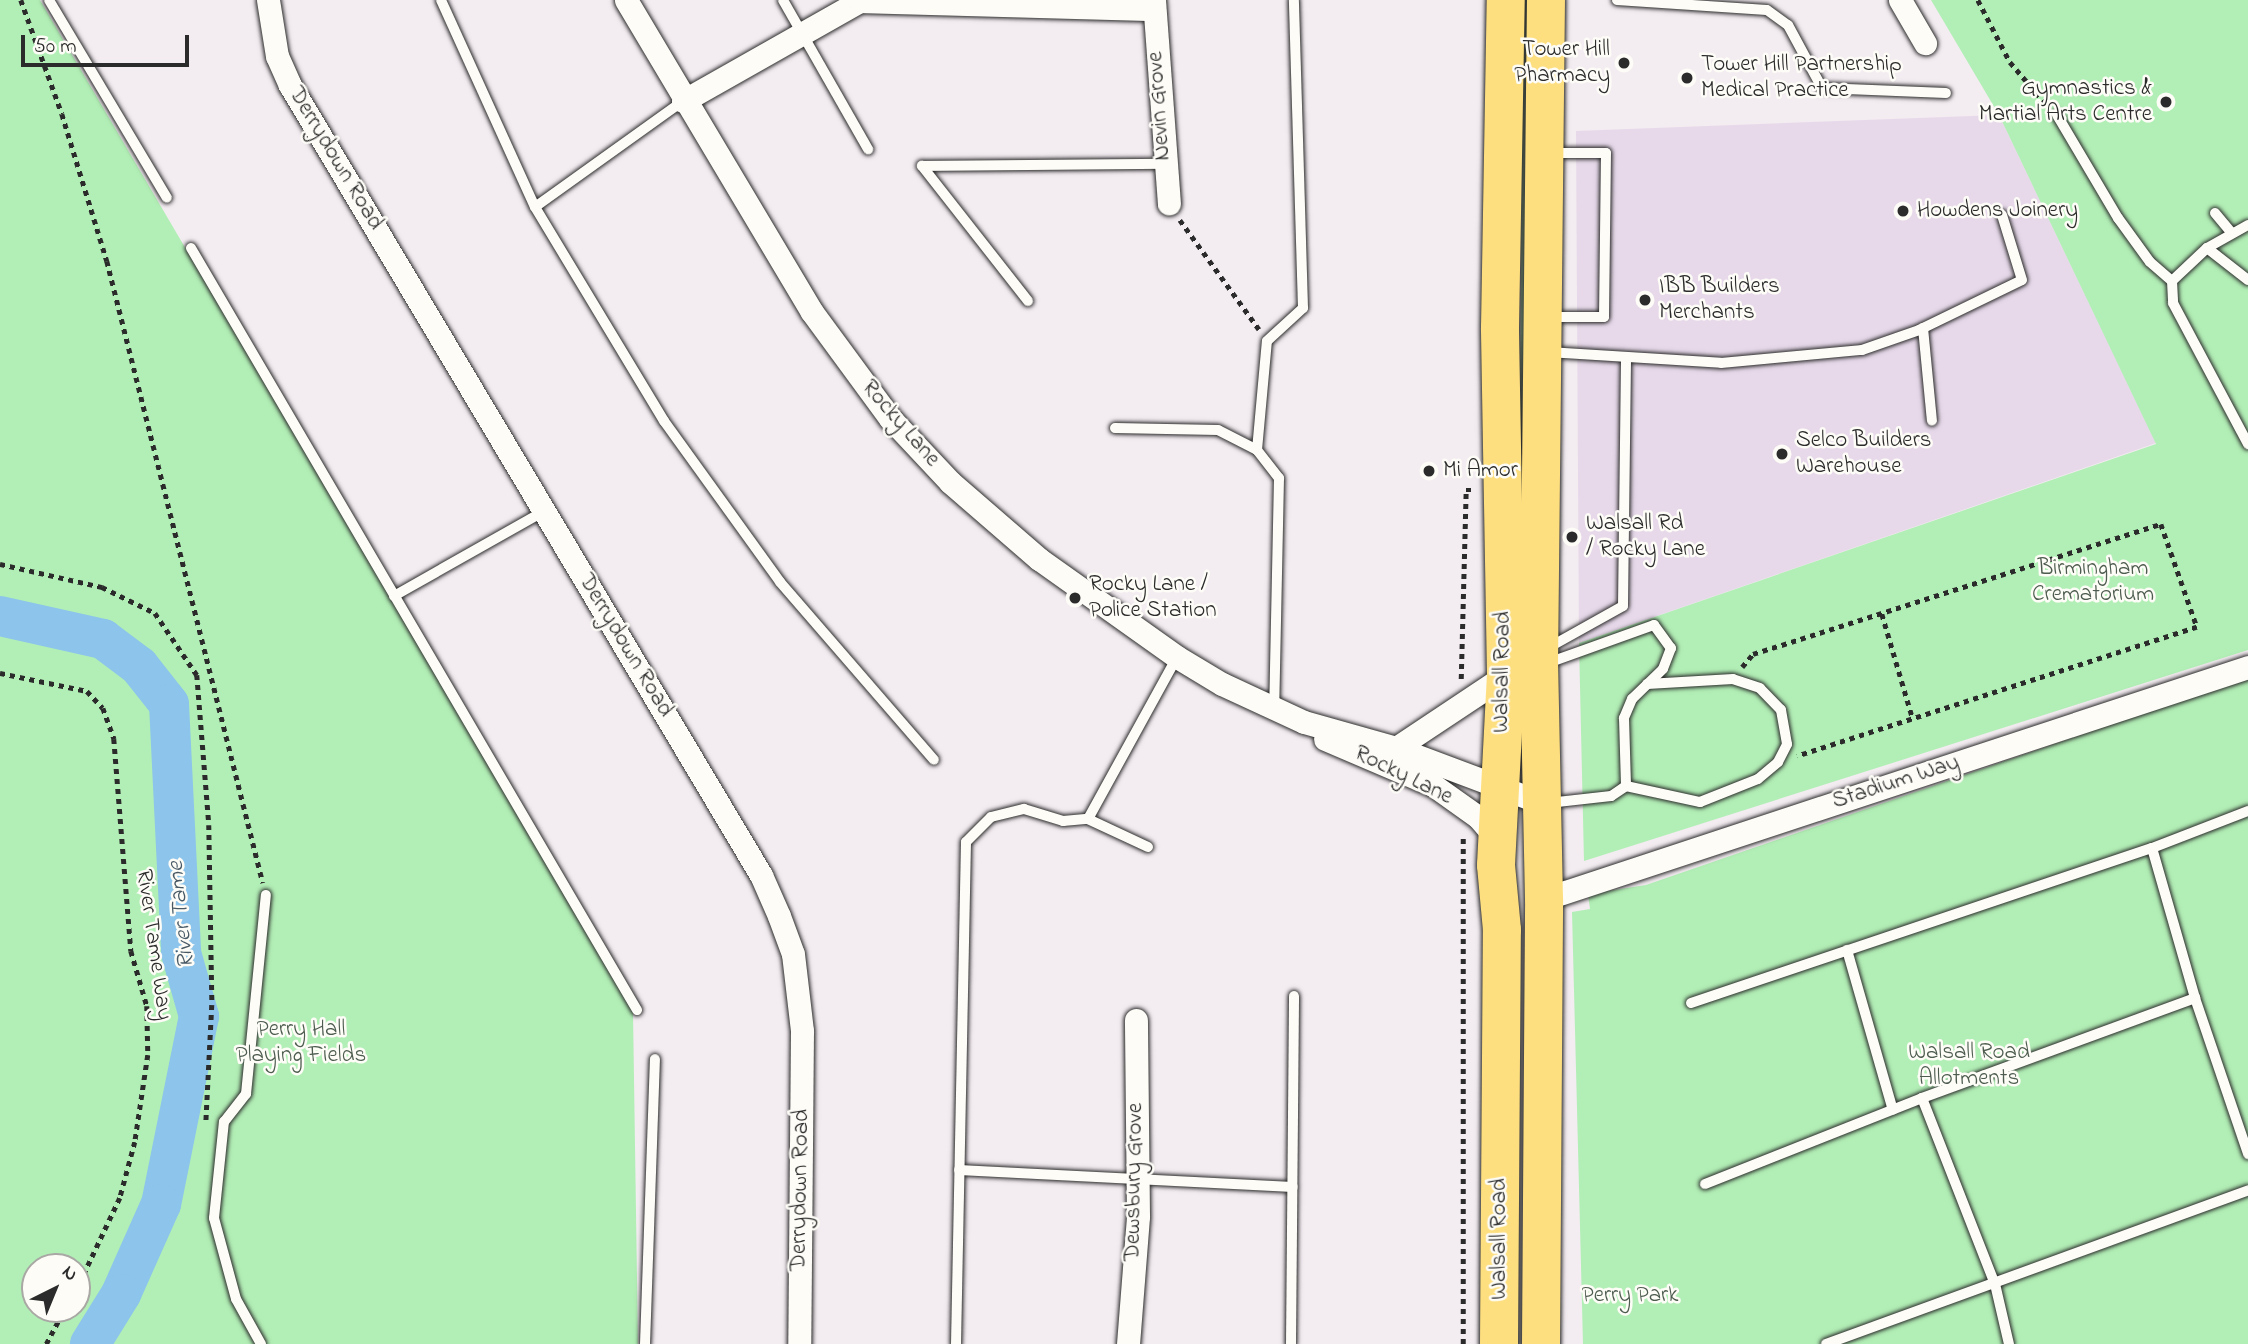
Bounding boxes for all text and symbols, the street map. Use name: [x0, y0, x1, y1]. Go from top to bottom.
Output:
scale bar: [24, 21, 192, 65]
text: 50 m: [34, 32, 77, 62]
place label: Tower Hill Pharmacy: [1514, 36, 1610, 90]
street label: Nevin Grove: [1142, 51, 1178, 161]
place label: Tower Hill Partnership Medical Practice: [1701, 51, 1902, 105]
marker: Tower Hill Pharmacy: [1616, 55, 1632, 71]
marker: Tower Hill Partnership Medical Practice: [1679, 70, 1695, 86]
place label: Gymnastics & Martial Arts Centre: [1979, 75, 2152, 129]
street label: Derrydown Road: [281, 82, 389, 236]
marker: Gymnastics & Martial Arts Centre: [2158, 94, 2174, 110]
place label: Howdens Joinery: [1917, 197, 2078, 225]
marker: Howdens Joinery: [1895, 203, 1911, 219]
place label: IBB Builders Merchants: [1659, 273, 1780, 327]
marker: IBB Builders Merchants: [1637, 292, 1653, 308]
street label: Rocky Lane: [855, 375, 945, 473]
place label: Selco Builders Warehouse: [1796, 427, 1931, 481]
marker: Selco Builders Warehouse: [1774, 446, 1790, 462]
place label: Mi Amor: [1443, 457, 1518, 485]
marker: Mi Amor: [1421, 463, 1437, 479]
place label: Walsall Rd / Rocky Lane: [1586, 510, 1705, 564]
marker: Walsall Rd / Rocky Lane: [1564, 529, 1580, 545]
park label: Birmingham Crematorium: [2032, 555, 2154, 609]
street label: Derrydown Road: [571, 569, 679, 723]
place label: Rocky Lane / Police Station: [1089, 571, 1217, 625]
marker: Rocky Lane / Police Station: [1067, 590, 1083, 606]
street label: Walsall Road: [1488, 611, 1518, 733]
street label: Rocky Lane: [1349, 740, 1457, 812]
street label: Stadium Way: [1829, 750, 1963, 816]
water label: River Tame: [162, 860, 202, 970]
street label: River Tame Way: [129, 868, 177, 1022]
park label: Perry Hall Playing Fields: [236, 1016, 366, 1070]
park label: Walsall Road Allotments: [1908, 1039, 2030, 1093]
street label: Dewsbury Grove: [1120, 1103, 1150, 1261]
street label: Derrydown Road: [786, 1109, 816, 1271]
street label: Walsall Road: [1486, 1178, 1514, 1300]
north arrow: [21, 1253, 91, 1323]
text: N: [55, 1259, 83, 1288]
park label: Perry Park: [1582, 1282, 1678, 1310]

